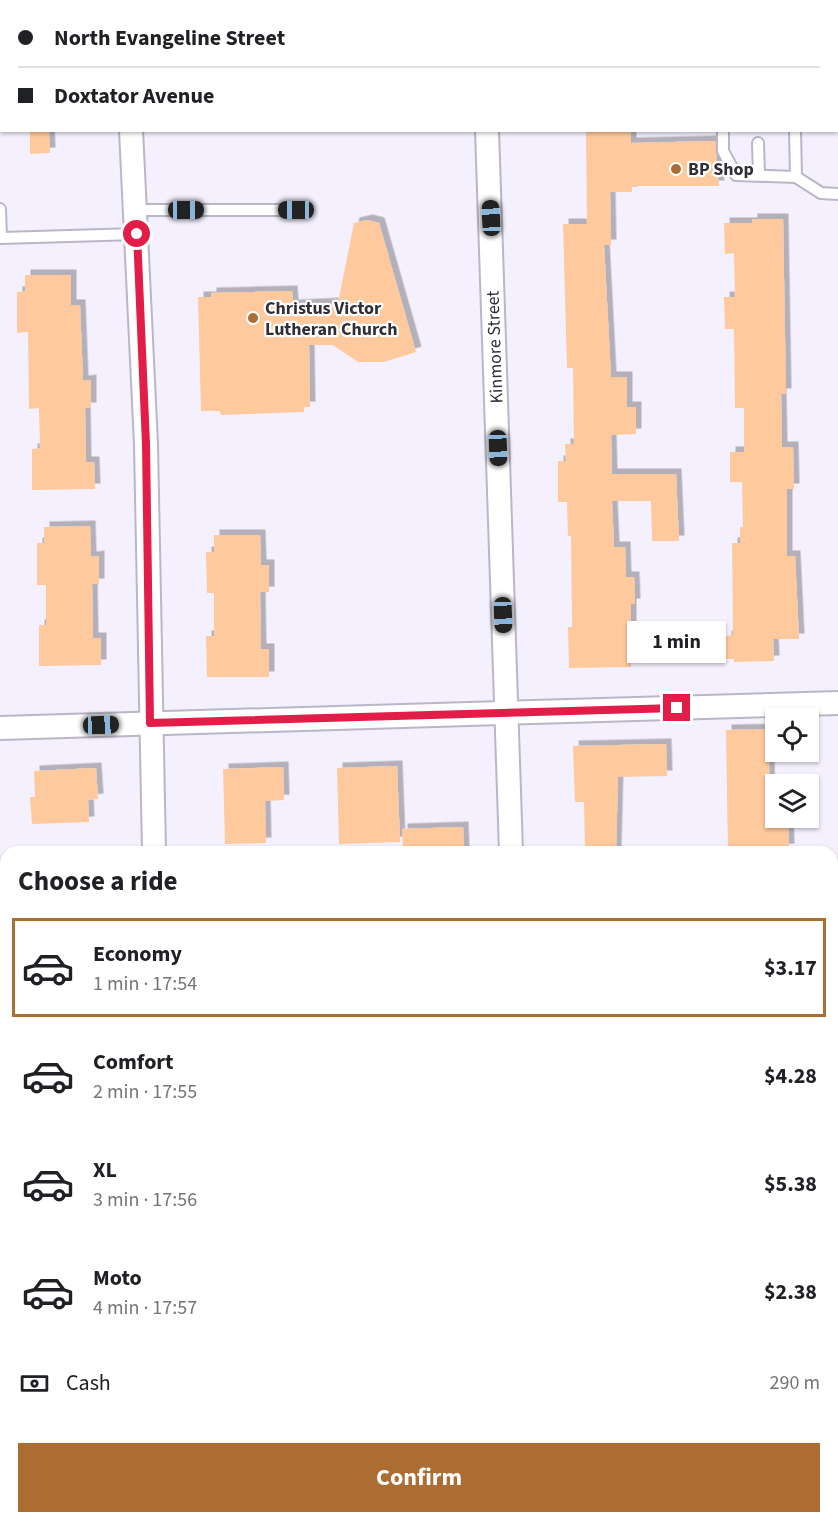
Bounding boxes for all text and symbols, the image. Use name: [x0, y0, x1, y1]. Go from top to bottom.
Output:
text: North Evangeline Street: [54, 22, 285, 54]
text: Doxtator Avenue: [54, 80, 214, 112]
place label: BP Shop: [688, 157, 754, 182]
marker: BP Shop: [669, 162, 683, 176]
car: [481, 200, 501, 236]
car: [168, 201, 204, 219]
car: [278, 201, 314, 219]
route start: [123, 220, 150, 247]
street label: Kinmore Street: [481, 290, 509, 404]
place label: Christus Victor Lutheran Church: [265, 296, 398, 342]
marker: Christus Victor Lutheran Church: [246, 311, 260, 325]
car: [488, 430, 508, 466]
car: [493, 597, 513, 633]
callout: 1 min: [628, 621, 726, 663]
text: 1 min: [652, 628, 701, 656]
route end: [663, 694, 690, 721]
map controls: [765, 708, 819, 828]
button: locate: [765, 708, 819, 762]
car: [83, 715, 119, 735]
button: layers: [765, 774, 819, 828]
text: Choose a ride: [18, 862, 178, 901]
text: Economy: [93, 938, 182, 970]
icon: car: [21, 941, 75, 995]
text: $3.17: [764, 952, 817, 984]
text: 1 min · 17:54: [93, 970, 197, 998]
text: Comfort: [93, 1046, 174, 1078]
icon: car: [21, 1049, 75, 1103]
text: $4.28: [764, 1060, 817, 1092]
text: 2 min · 17:55: [93, 1078, 197, 1106]
text: XL: [93, 1154, 117, 1186]
icon: car: [21, 1157, 75, 1211]
text: $5.38: [764, 1168, 817, 1200]
text: 3 min · 17:56: [93, 1186, 197, 1214]
text: Moto: [93, 1262, 142, 1294]
icon: car: [21, 1265, 75, 1319]
text: $2.38: [764, 1276, 817, 1308]
text: 4 min · 17:57: [93, 1294, 197, 1322]
icon: cash: [18, 1367, 51, 1400]
text: Cash: [66, 1367, 111, 1399]
text: 290 m: [770, 1369, 820, 1397]
button: Confirm: [18, 1443, 820, 1512]

